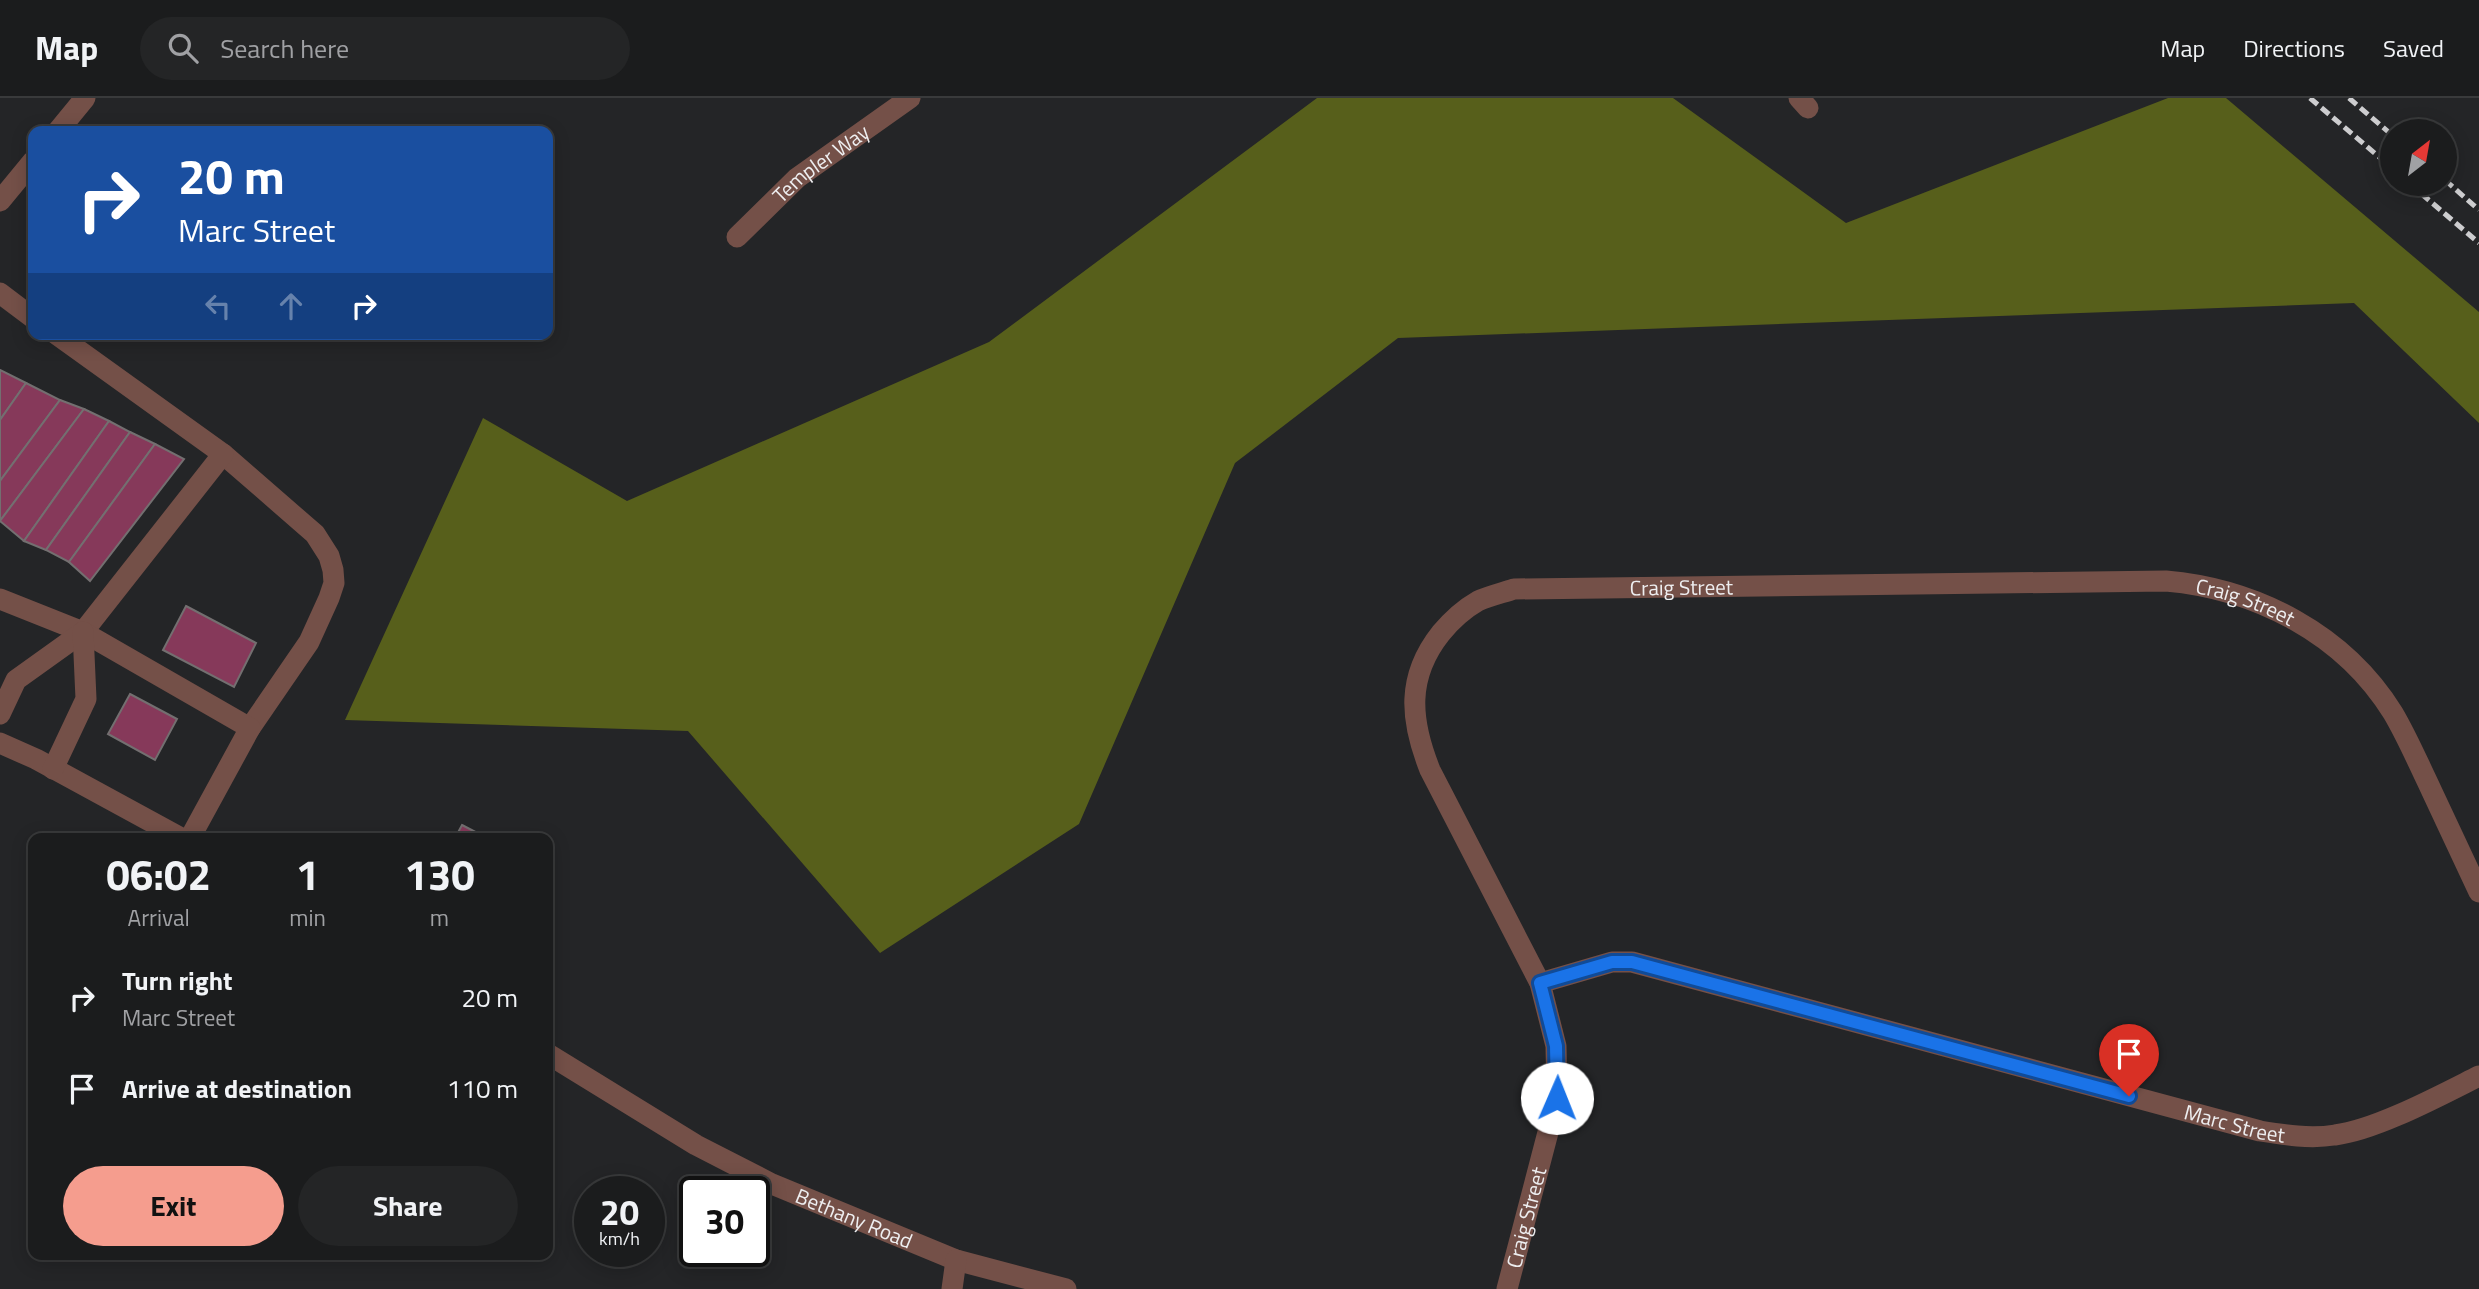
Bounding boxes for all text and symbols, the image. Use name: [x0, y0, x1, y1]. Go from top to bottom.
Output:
search box: [140, 17, 630, 80]
text: Map: [35, 23, 98, 73]
icon: search: [164, 29, 202, 67]
text: Search here: [220, 29, 349, 68]
text: Map: [2160, 30, 2205, 66]
text: Directions: [2243, 30, 2345, 66]
text: Saved: [2383, 30, 2444, 66]
street label: Templer Way: [765, 116, 876, 210]
north arrow: [2380, 119, 2457, 196]
map controls: [2380, 119, 2457, 196]
text: 20 m: [178, 138, 285, 213]
icon: right: [63, 154, 154, 245]
text: Marc Street: [178, 206, 335, 254]
icon: left: [199, 287, 237, 325]
icon: ahead: [272, 287, 310, 325]
icon: right: [345, 287, 383, 325]
street label: Craig Street: [2193, 569, 2302, 634]
street label: Craig Street: [1630, 570, 1734, 604]
text: 06:02: [106, 842, 211, 906]
text: 1: [296, 842, 319, 906]
text: 130: [404, 842, 475, 906]
text: Arrival: [127, 900, 190, 935]
text: min: [289, 900, 326, 935]
text: m: [430, 900, 449, 935]
text: Turn right: [122, 961, 233, 1000]
text: 20 m: [461, 978, 518, 1017]
icon: right: [63, 979, 101, 1017]
text: Marc Street: [122, 1000, 235, 1035]
pin: [2099, 1024, 2159, 1096]
icon: arrive: [2110, 1035, 2148, 1073]
position arrow: [1520, 1061, 1594, 1135]
text: Arrive at destination: [122, 1069, 352, 1108]
text: 110 m: [447, 1069, 518, 1108]
icon: arrive: [63, 1070, 101, 1108]
street label: Marc Street: [2181, 1095, 2288, 1151]
street label: Craig Street: [1497, 1163, 1554, 1271]
button: Exit: [63, 1166, 284, 1246]
button: Share: [298, 1166, 518, 1246]
speed limit sign: 30: [679, 1176, 770, 1267]
street label: Bethany Road: [791, 1179, 918, 1256]
text: 20: [600, 1185, 639, 1239]
text: km/h: [599, 1225, 640, 1252]

